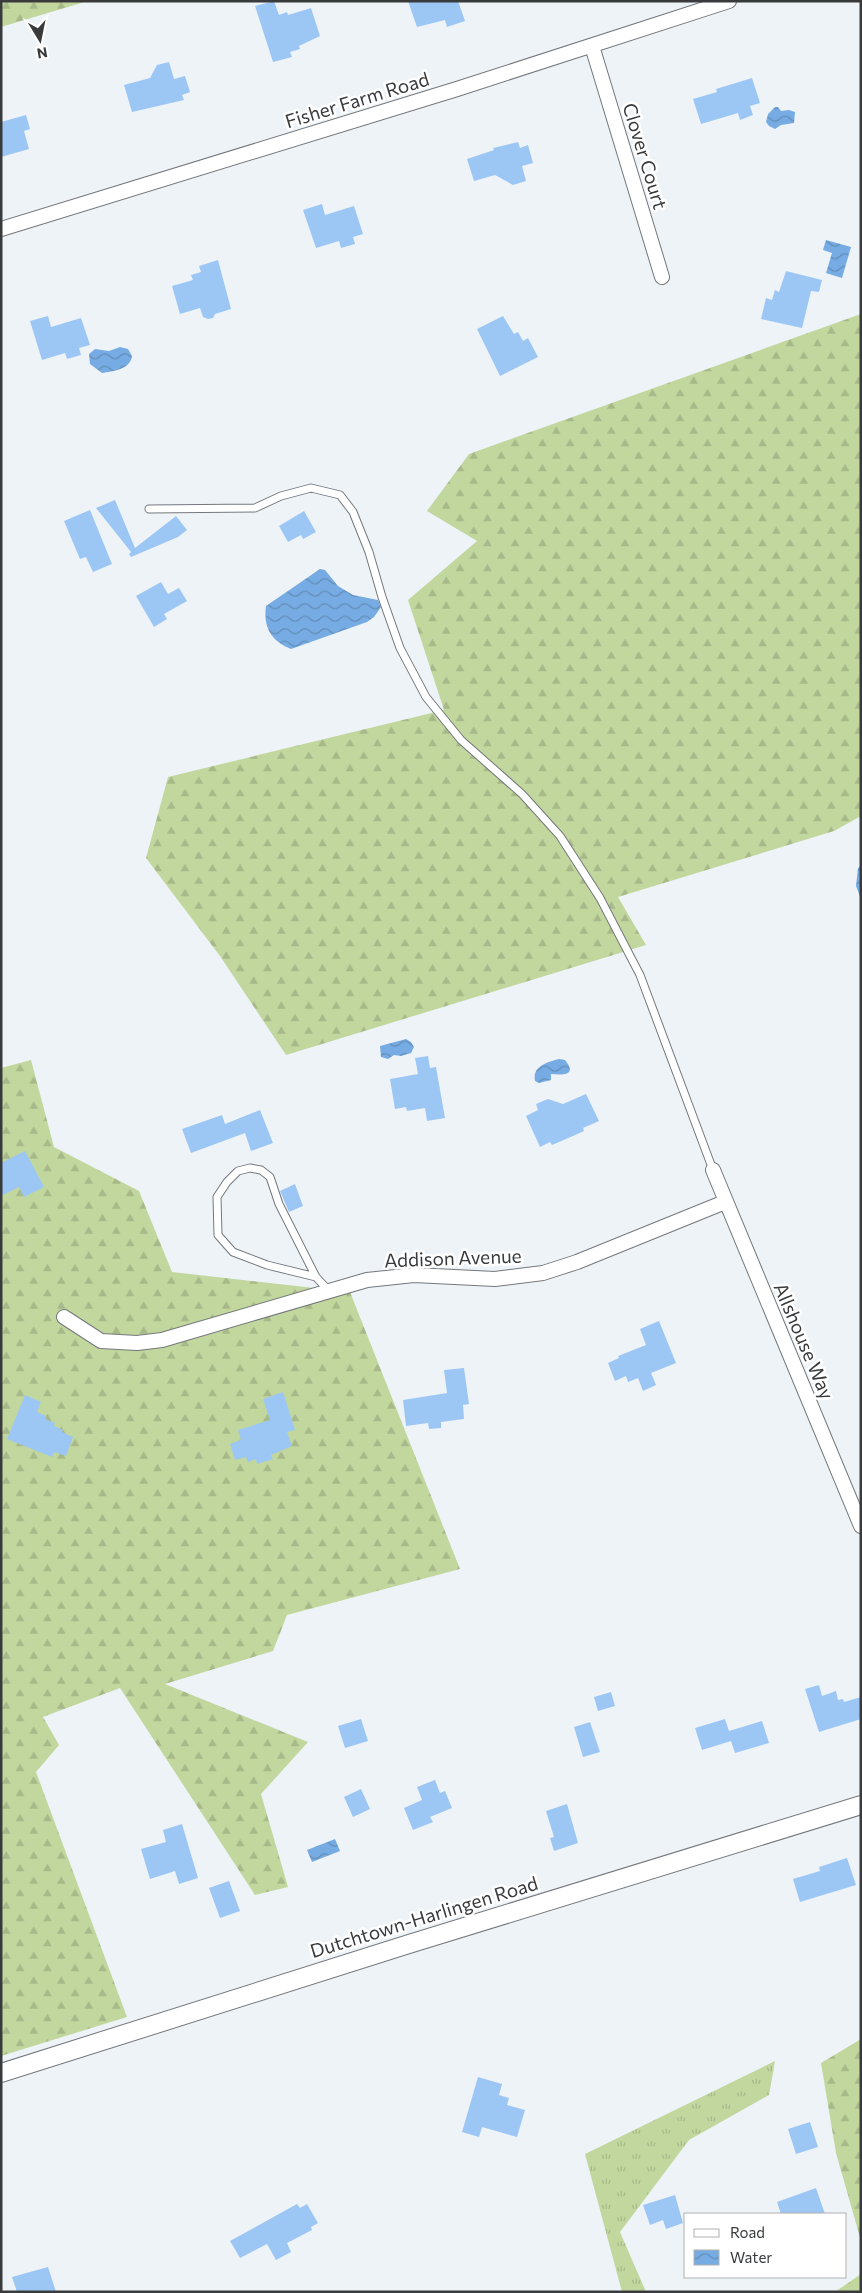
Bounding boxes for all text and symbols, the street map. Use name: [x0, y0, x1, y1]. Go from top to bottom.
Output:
north arrow: [15, 15, 65, 65]
text: N: [36, 44, 49, 63]
street label: Fisher Farm Road: [282, 67, 432, 132]
street label: Clover Court: [618, 100, 673, 212]
street label: Addison Avenue: [384, 1244, 522, 1271]
street label: Allshouse Way: [770, 1279, 839, 1403]
street label: Dutchtown-Harlingen Road: [307, 1871, 540, 1962]
legend: [684, 2213, 847, 2278]
text: Road: [730, 2223, 765, 2241]
text: Water: [730, 2248, 772, 2266]

